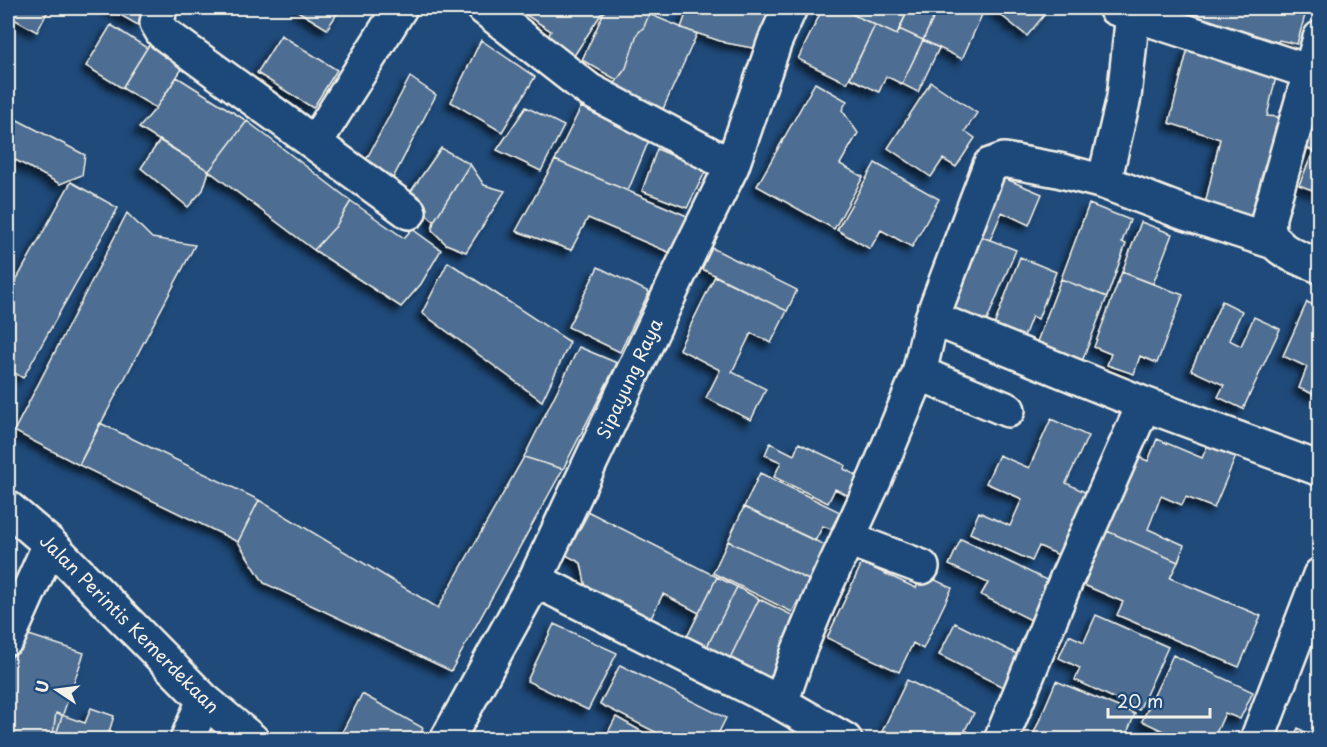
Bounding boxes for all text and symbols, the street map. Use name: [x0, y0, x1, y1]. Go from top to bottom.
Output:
street label: Sipayung Raya: [589, 313, 669, 443]
street label: Jalan Perintis Kemerdekaan: [34, 527, 226, 719]
north arrow: [27, 660, 87, 720]
text: U: [28, 678, 54, 695]
scale bar: [1108, 681, 1210, 719]
text: 20 m: [1117, 687, 1163, 714]

